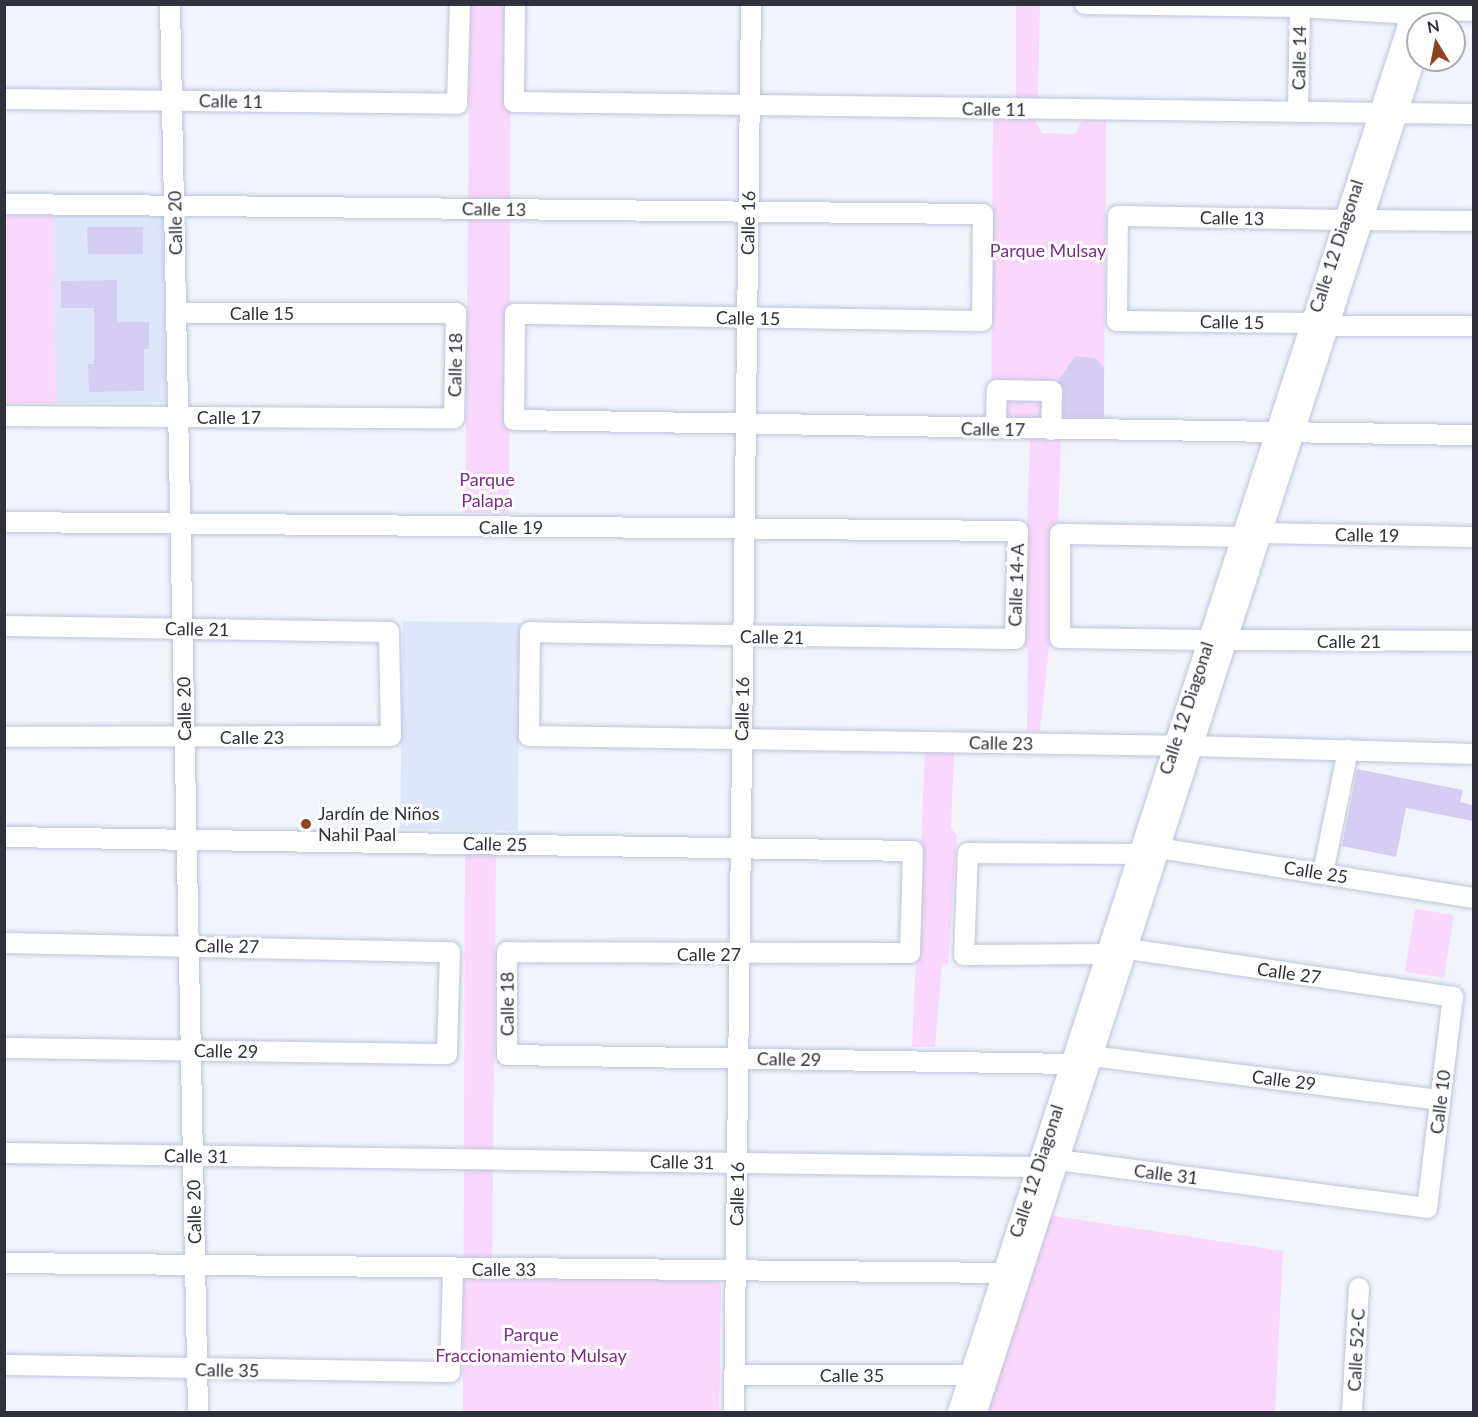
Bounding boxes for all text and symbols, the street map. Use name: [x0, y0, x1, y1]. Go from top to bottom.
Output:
north arrow: [1406, 12, 1466, 72]
text: N: [1425, 15, 1441, 36]
street label: Calle 14: [1288, 26, 1310, 90]
street label: Calle 11: [199, 90, 263, 112]
street label: Calle 11: [962, 98, 1026, 120]
street label: Calle 12 Diagonal: [1304, 177, 1368, 315]
street label: Calle 20: [164, 191, 186, 255]
street label: Calle 16: [737, 191, 759, 255]
street label: Calle 13: [462, 198, 526, 220]
street label: Calle 13: [1200, 207, 1264, 229]
park label: Parque Mulsay: [990, 239, 1106, 261]
street label: Calle 15: [230, 302, 294, 324]
street label: Calle 15: [716, 307, 780, 329]
street label: Calle 15: [1200, 311, 1264, 333]
street label: Calle 18: [444, 333, 466, 397]
street label: Calle 17: [197, 406, 261, 428]
street label: Calle 17: [961, 418, 1025, 440]
park label: Parque Palapa: [459, 469, 515, 512]
street label: Calle 19: [479, 516, 543, 538]
street label: Calle 19: [1335, 524, 1399, 546]
street label: Calle 14-A: [1004, 543, 1028, 627]
street label: Calle 21: [165, 618, 229, 640]
street label: Calle 21: [740, 626, 804, 648]
street label: Calle 21: [1317, 630, 1381, 652]
street label: Calle 12 Diagonal: [1154, 639, 1218, 777]
street label: Calle 20: [173, 677, 195, 741]
street label: Calle 16: [731, 677, 753, 741]
street label: Calle 23: [220, 726, 284, 748]
street label: Calle 23: [969, 732, 1033, 754]
place label: Jardín de Niños Nahil Paal: [318, 803, 440, 846]
marker: Jardín de Niños Nahil Paal: [299, 817, 313, 831]
street label: Calle 25: [463, 833, 527, 855]
street label: Calle 25: [1282, 856, 1350, 888]
street label: Calle 27: [195, 935, 259, 957]
street label: Calle 27: [677, 943, 741, 965]
street label: Calle 27: [1256, 958, 1322, 988]
street label: Calle 18: [496, 972, 518, 1036]
street label: Calle 29: [194, 1040, 258, 1062]
street label: Calle 29: [757, 1048, 821, 1070]
street label: Calle 29: [1251, 1065, 1317, 1095]
street label: Calle 10: [1425, 1069, 1455, 1135]
street label: Calle 12 Diagonal: [1004, 1102, 1068, 1240]
street label: Calle 31: [164, 1145, 228, 1167]
street label: Calle 31: [650, 1151, 714, 1173]
street label: Calle 31: [1133, 1159, 1199, 1189]
street label: Calle 16: [726, 1162, 748, 1226]
street label: Calle 20: [183, 1180, 205, 1244]
street label: Calle 33: [472, 1258, 536, 1280]
street label: Calle 52-C: [1343, 1308, 1369, 1392]
park label: Parque Fraccionamiento Mulsay: [435, 1324, 627, 1366]
street label: Calle 35: [195, 1359, 259, 1381]
street label: Calle 35: [820, 1364, 884, 1386]

